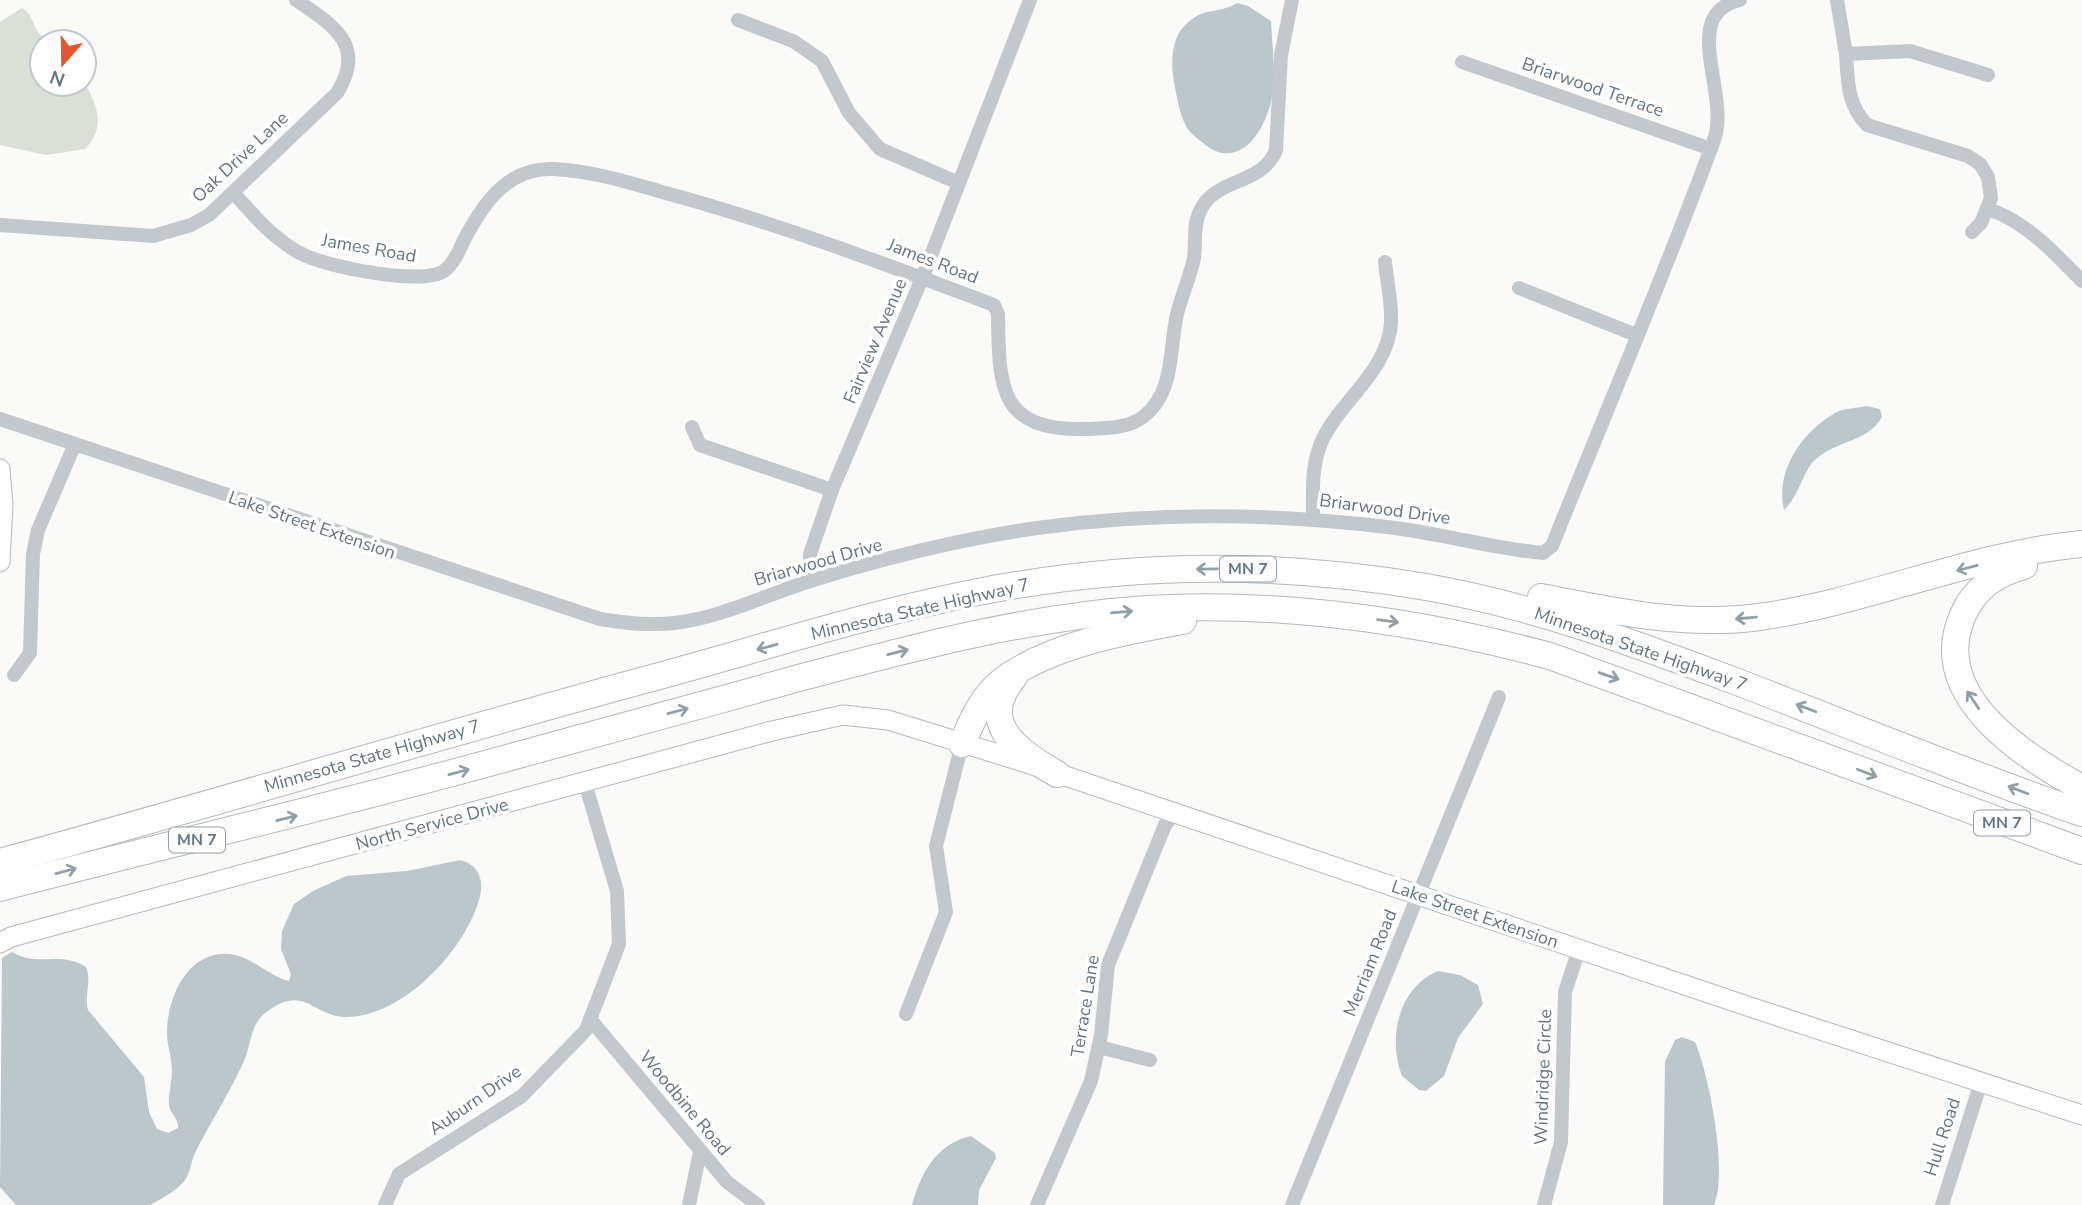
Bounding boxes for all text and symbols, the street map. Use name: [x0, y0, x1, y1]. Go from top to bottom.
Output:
north arrow: [28, 28, 98, 98]
street label: Briarwood Terrace: [1519, 51, 1667, 123]
text: N: [46, 63, 69, 93]
street label: Oak Drive Lane: [187, 106, 293, 208]
street label: James Road: [319, 228, 418, 268]
street label: James Road: [883, 232, 982, 289]
street label: Fairview Avenue: [838, 275, 912, 407]
street label: Lake Street Extension: [225, 485, 399, 565]
street label: Briarwood Drive: [1318, 488, 1452, 530]
street label: Briarwood Drive: [751, 532, 885, 592]
road number: MN 7: [1220, 556, 1276, 582]
one-way arrow: [1195, 562, 1218, 576]
one-way arrow: [1957, 562, 1979, 575]
street label: Minnesota State Highway 7: [808, 572, 1032, 646]
street label: Minnesota State Highway 7: [1531, 601, 1751, 697]
one-way arrow: [1110, 605, 1132, 618]
one-way arrow: [1735, 612, 1758, 625]
one-way arrow: [1377, 615, 1399, 628]
one-way arrow: [756, 641, 778, 654]
one-way arrow: [886, 645, 909, 658]
one-way arrow: [1597, 671, 1619, 683]
one-way arrow: [1966, 691, 1980, 710]
one-way arrow: [1795, 701, 1817, 714]
one-way arrow: [667, 704, 689, 717]
street label: Minnesota State Highway 7: [261, 714, 483, 798]
one-way arrow: [447, 765, 470, 778]
one-way arrow: [1856, 768, 1878, 781]
one-way arrow: [2007, 782, 2029, 795]
street label: North Service Drive: [353, 792, 511, 856]
road number: MN 7: [1974, 810, 2030, 836]
one-way arrow: [275, 811, 298, 824]
road number: MN 7: [169, 828, 225, 852]
one-way arrow: [54, 864, 77, 877]
street label: Lake Street Extension: [1388, 874, 1562, 954]
street label: Merriam Road: [1338, 906, 1402, 1020]
street label: Terrace Lane: [1065, 953, 1105, 1059]
street label: Windridge Circle: [1529, 1008, 1557, 1146]
street label: Woodbine Road: [634, 1045, 736, 1161]
street label: Auburn Drive: [424, 1059, 526, 1141]
street label: Hull Road: [1918, 1095, 1966, 1179]

